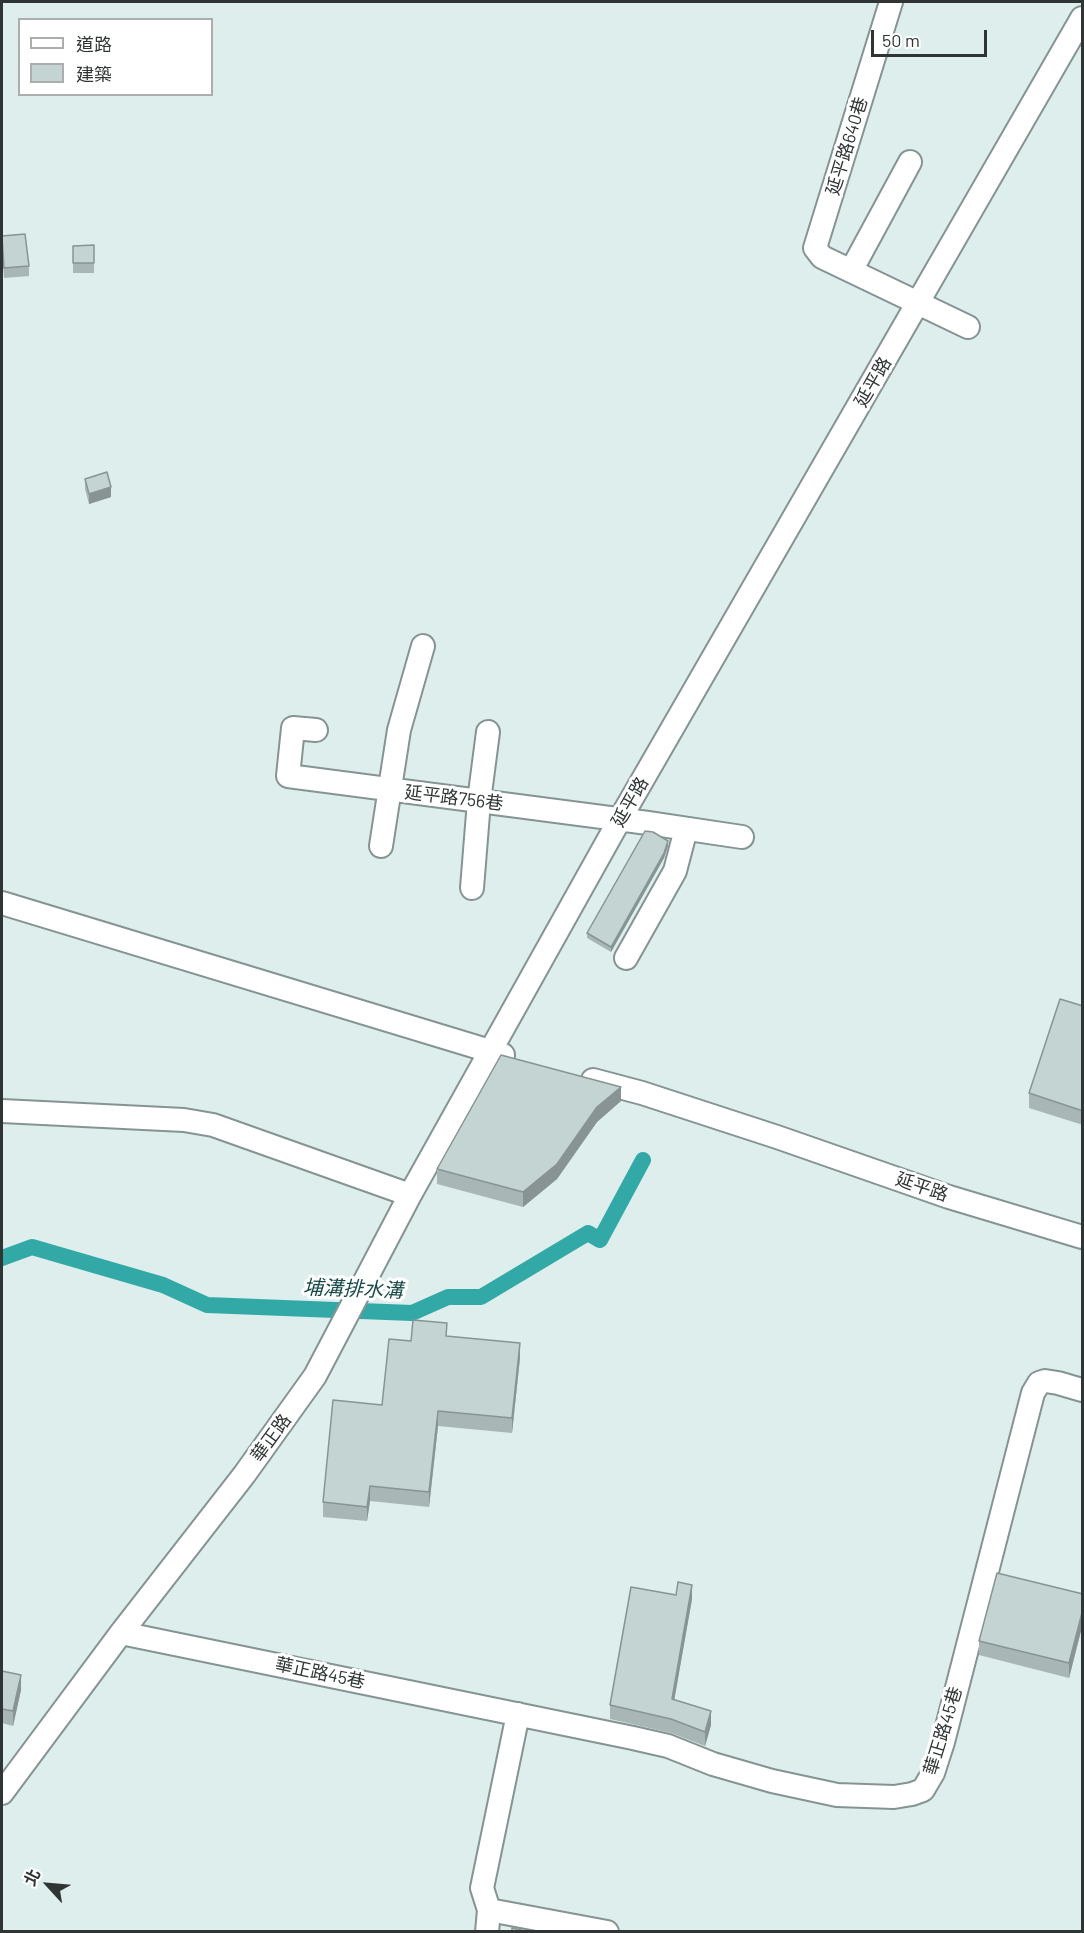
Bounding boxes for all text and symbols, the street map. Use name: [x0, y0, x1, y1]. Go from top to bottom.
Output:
legend: [18, 18, 213, 96]
scale bar: [874, 18, 990, 56]
text: 50 m: [882, 29, 920, 51]
text: 道路: [76, 33, 112, 55]
text: 建築: [76, 63, 112, 85]
street label: 延平路640巷: [822, 94, 872, 198]
street label: 延平路: [850, 353, 896, 411]
street label: 延平路: [607, 773, 653, 831]
street label: 延平路756巷: [404, 781, 504, 815]
street label: 延平路: [893, 1168, 951, 1206]
water label: 埔溝排水溝: [303, 1275, 403, 1303]
street label: 華正路: [246, 1410, 296, 1466]
street label: 華正路45巷: [273, 1653, 367, 1693]
street label: 華正路45巷: [919, 1684, 967, 1778]
north arrow: [18, 1855, 78, 1915]
text: 北: [19, 1866, 43, 1888]

